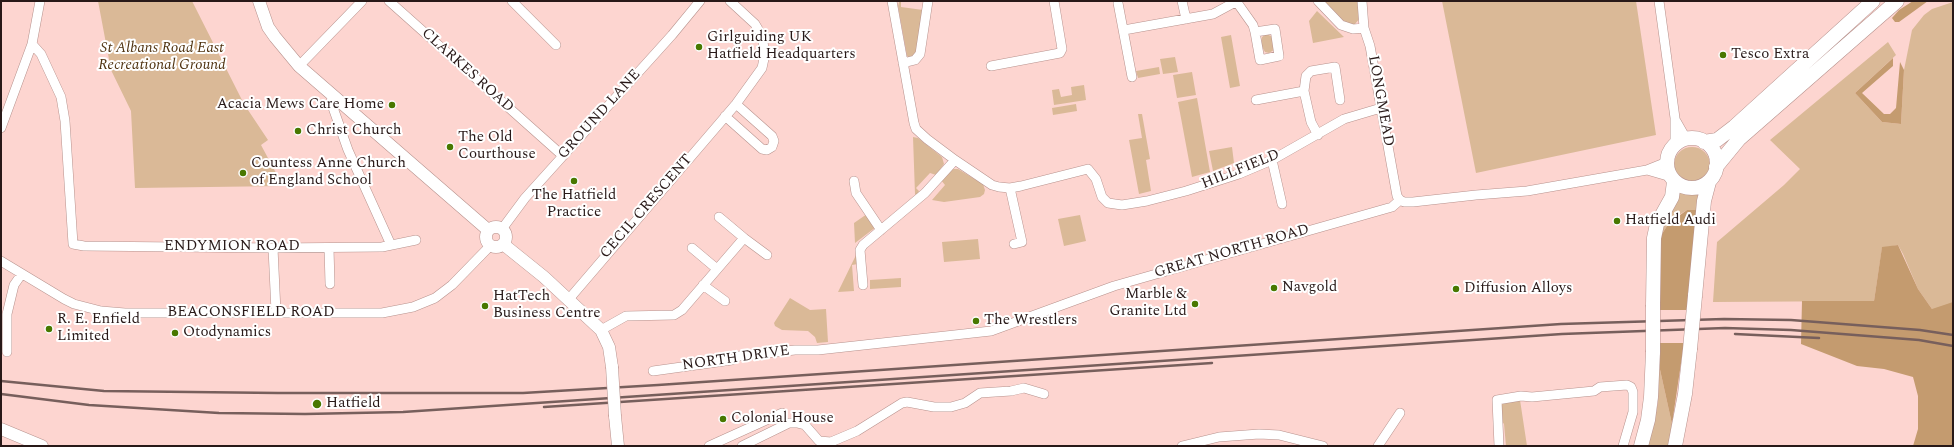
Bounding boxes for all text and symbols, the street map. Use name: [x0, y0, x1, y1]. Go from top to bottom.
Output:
street label: CLARKES ROAD: [417, 25, 517, 117]
place label: Girlguiding UK Hatfield Headquarters: [707, 29, 856, 64]
park label: St Albans Road East Recreational Ground: [98, 40, 226, 75]
marker: Girlguiding UK Hatfield Headquarters: [694, 42, 704, 52]
place label: Tesco Extra: [1731, 46, 1809, 64]
marker: Tesco Extra: [1718, 50, 1728, 60]
street label: LONGMEAD: [1363, 54, 1397, 148]
street label: GROUND LANE: [555, 66, 645, 164]
place label: Acacia Mews Care Home: [217, 96, 384, 114]
marker: Acacia Mews Care Home: [387, 100, 397, 110]
place label: Christ Church: [306, 122, 402, 140]
marker: Christ Church: [293, 126, 303, 136]
place label: The Old Courthouse: [458, 129, 536, 164]
marker: The Old Courthouse: [445, 142, 455, 152]
street label: HILLFIELD: [1199, 146, 1283, 194]
street label: CECIL CRESCENT: [597, 151, 697, 263]
place label: Countess Anne Church of England School: [251, 155, 406, 190]
marker: Countess Anne Church of England School: [238, 168, 248, 178]
marker: The Hatfield Practice: [569, 176, 579, 186]
place label: The Hatfield Practice: [532, 187, 616, 222]
place label: Hatfield Audi: [1625, 212, 1716, 230]
marker: Hatfield Audi: [1612, 216, 1622, 226]
street label: GREAT NORTH ROAD: [1153, 221, 1311, 283]
street label: ENDYMION ROAD: [164, 238, 300, 256]
place label: Navgold: [1282, 279, 1337, 297]
place label: Diffusion Alloys: [1464, 280, 1572, 298]
marker: Navgold: [1269, 283, 1279, 293]
marker: Diffusion Alloys: [1451, 284, 1461, 294]
place label: Marble & Granite Ltd: [1109, 286, 1187, 321]
place label: HatTech Business Centre: [493, 288, 601, 323]
marker: Marble & Granite Ltd: [1190, 299, 1200, 309]
marker: HatTech Business Centre: [480, 301, 490, 311]
street label: BEACONSFIELD ROAD: [167, 304, 335, 322]
place label: R. E. Enfield Limited: [57, 311, 140, 346]
place label: The Wrestlers: [984, 312, 1077, 330]
marker: The Wrestlers: [971, 316, 981, 326]
marker: R. E. Enfield Limited: [44, 324, 54, 334]
place label: Otodynamics: [183, 324, 271, 342]
marker: Otodynamics: [170, 328, 180, 338]
street label: NORTH DRIVE: [681, 343, 791, 375]
place label: Hatfield: [326, 395, 381, 413]
marker: Hatfield: [311, 398, 323, 410]
place label: Colonial House: [731, 410, 834, 428]
marker: Colonial House: [718, 414, 728, 424]

